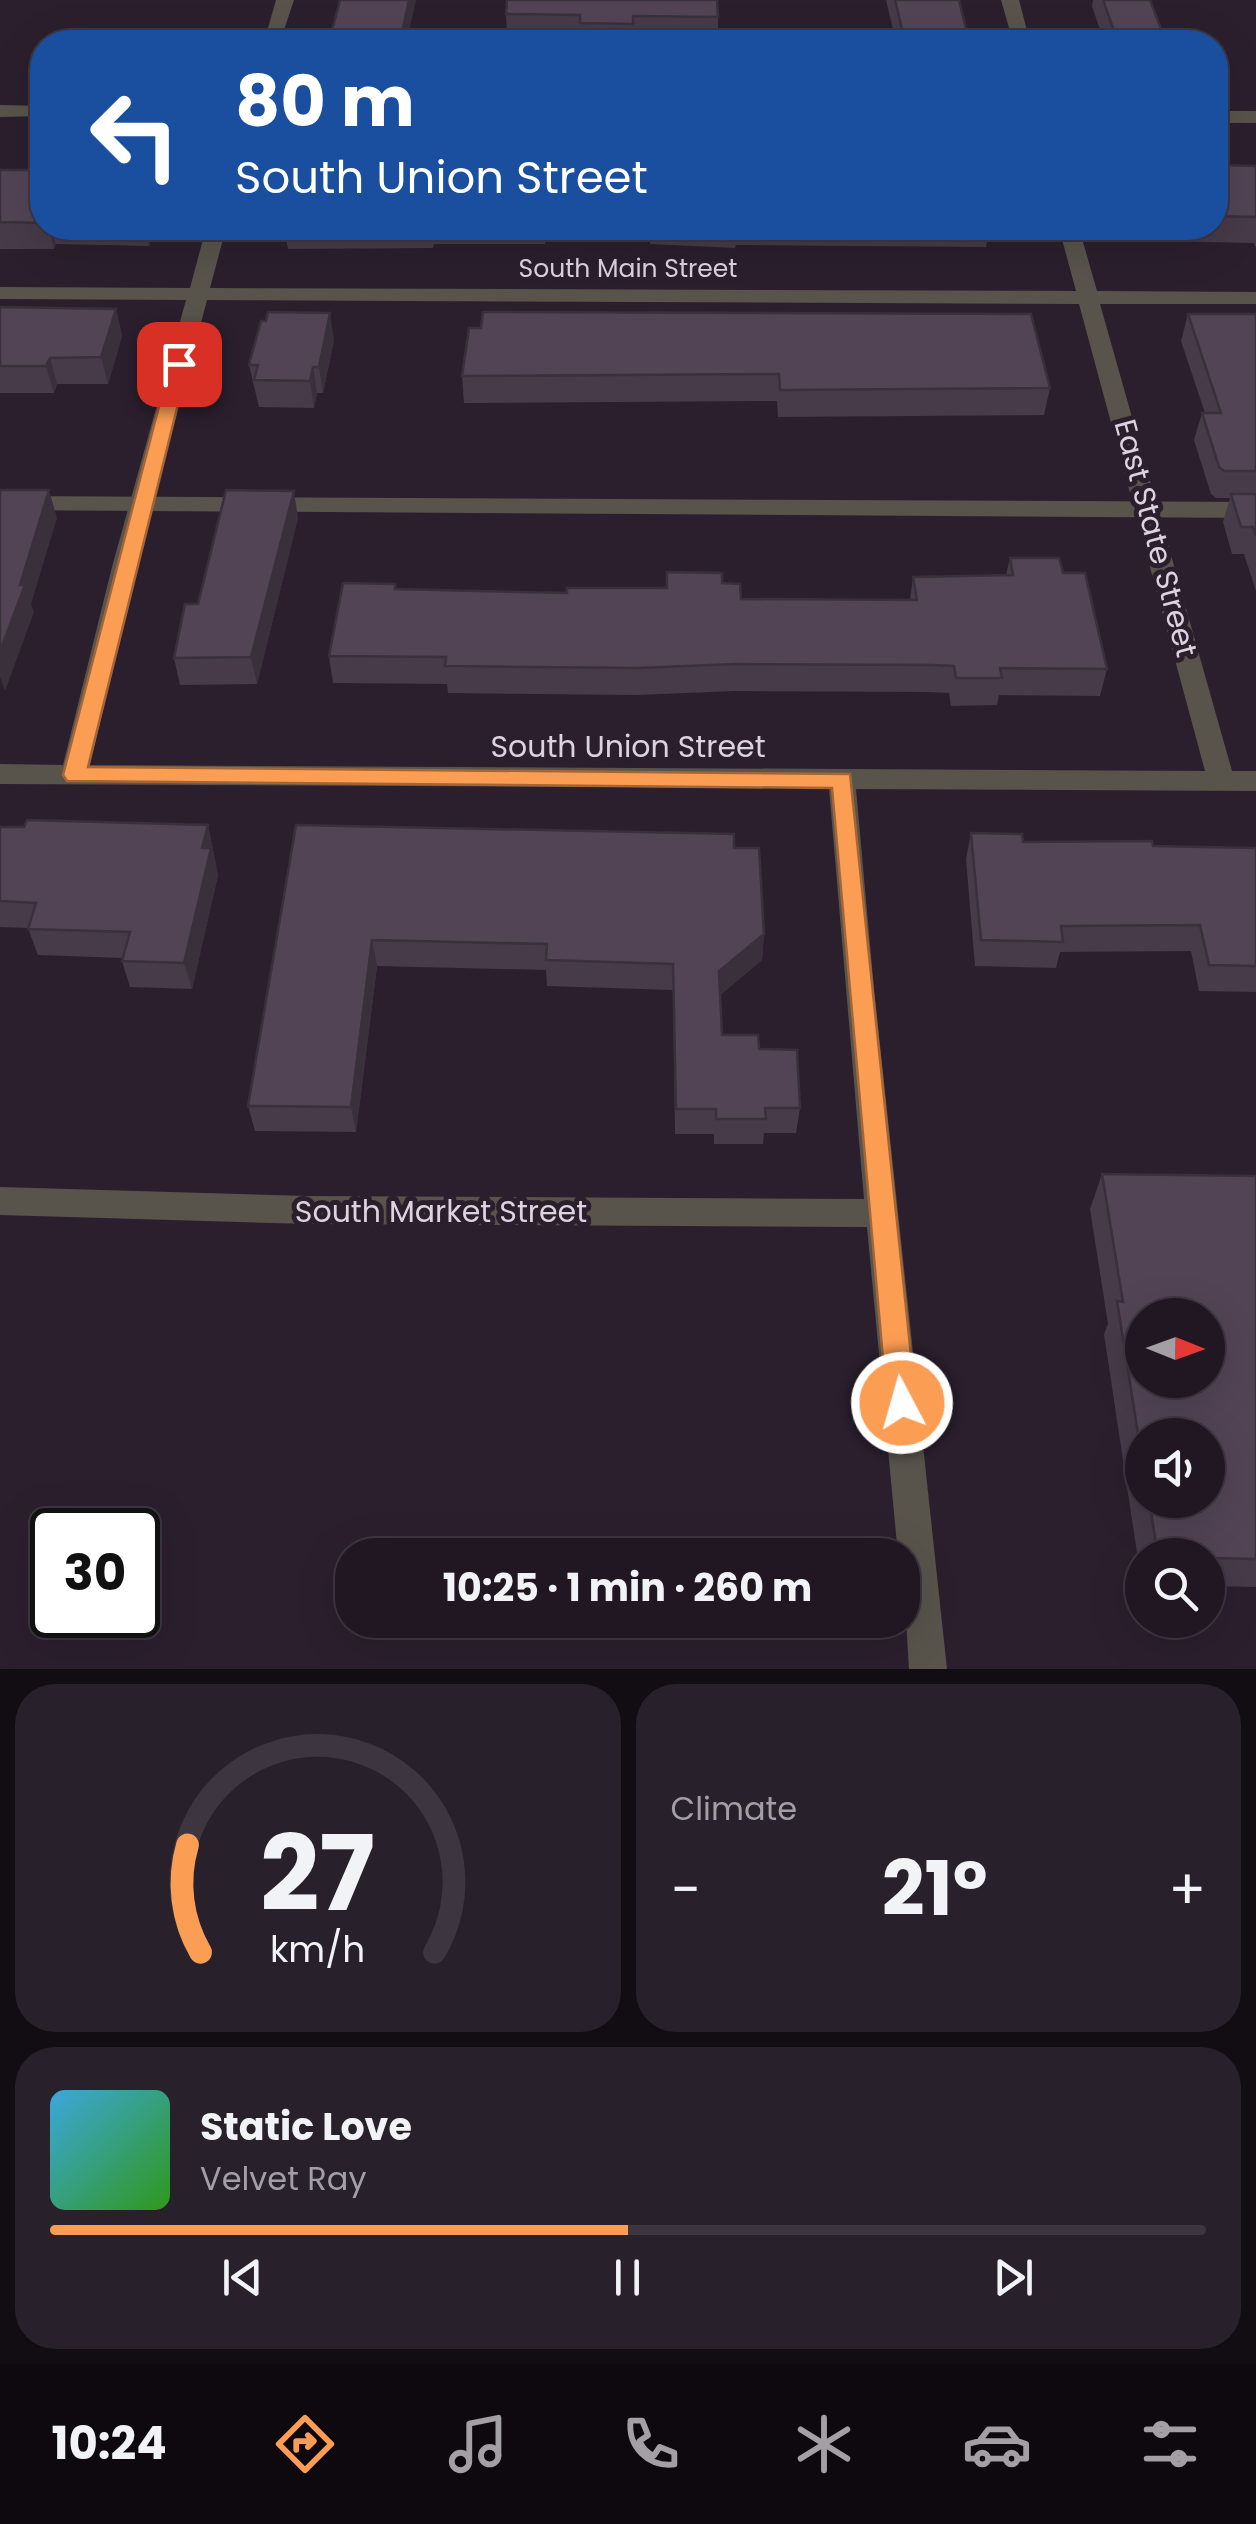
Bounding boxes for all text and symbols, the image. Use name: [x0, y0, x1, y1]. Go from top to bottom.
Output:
text: 80 m: [235, 52, 415, 151]
icon: left: [70, 70, 200, 200]
text: South Union Street: [235, 146, 648, 209]
street label: South Main Street: [519, 251, 737, 286]
pin: [137, 322, 222, 407]
icon: arrive: [152, 337, 207, 392]
street label: East State Street: [1104, 414, 1208, 662]
street label: South Union Street: [490, 725, 766, 768]
street label: South Market Street: [295, 1190, 587, 1233]
north arrow: [1125, 1298, 1225, 1398]
map controls: [1125, 1298, 1225, 1638]
position arrow: [850, 1351, 954, 1455]
button: sound: [1125, 1418, 1225, 1518]
speed limit sign: 30: [30, 1508, 160, 1638]
button: search: [1125, 1538, 1225, 1638]
text: 10:25 · 1 min · 260 m: [443, 1561, 812, 1614]
text: Climate: [671, 1786, 797, 1831]
text: 27: [260, 1801, 375, 1946]
text: 21°: [882, 1836, 988, 1941]
text: −: [671, 1851, 701, 1928]
text: +: [1168, 1851, 1206, 1928]
text: km/h: [270, 1924, 365, 1975]
text: Static Love: [200, 2100, 412, 2153]
text: Velvet Ray: [200, 2156, 366, 2201]
icon: previous: [215, 2250, 270, 2305]
icon: pause: [600, 2250, 655, 2305]
icon: next: [986, 2250, 1041, 2305]
icon: directions: [270, 2409, 340, 2479]
icon: music: [443, 2409, 513, 2479]
icon: phone: [616, 2409, 686, 2479]
icon: climate: [789, 2409, 859, 2479]
icon: car: [962, 2409, 1032, 2479]
icon: filters: [1135, 2409, 1205, 2479]
text: 10:24: [51, 2412, 167, 2475]

